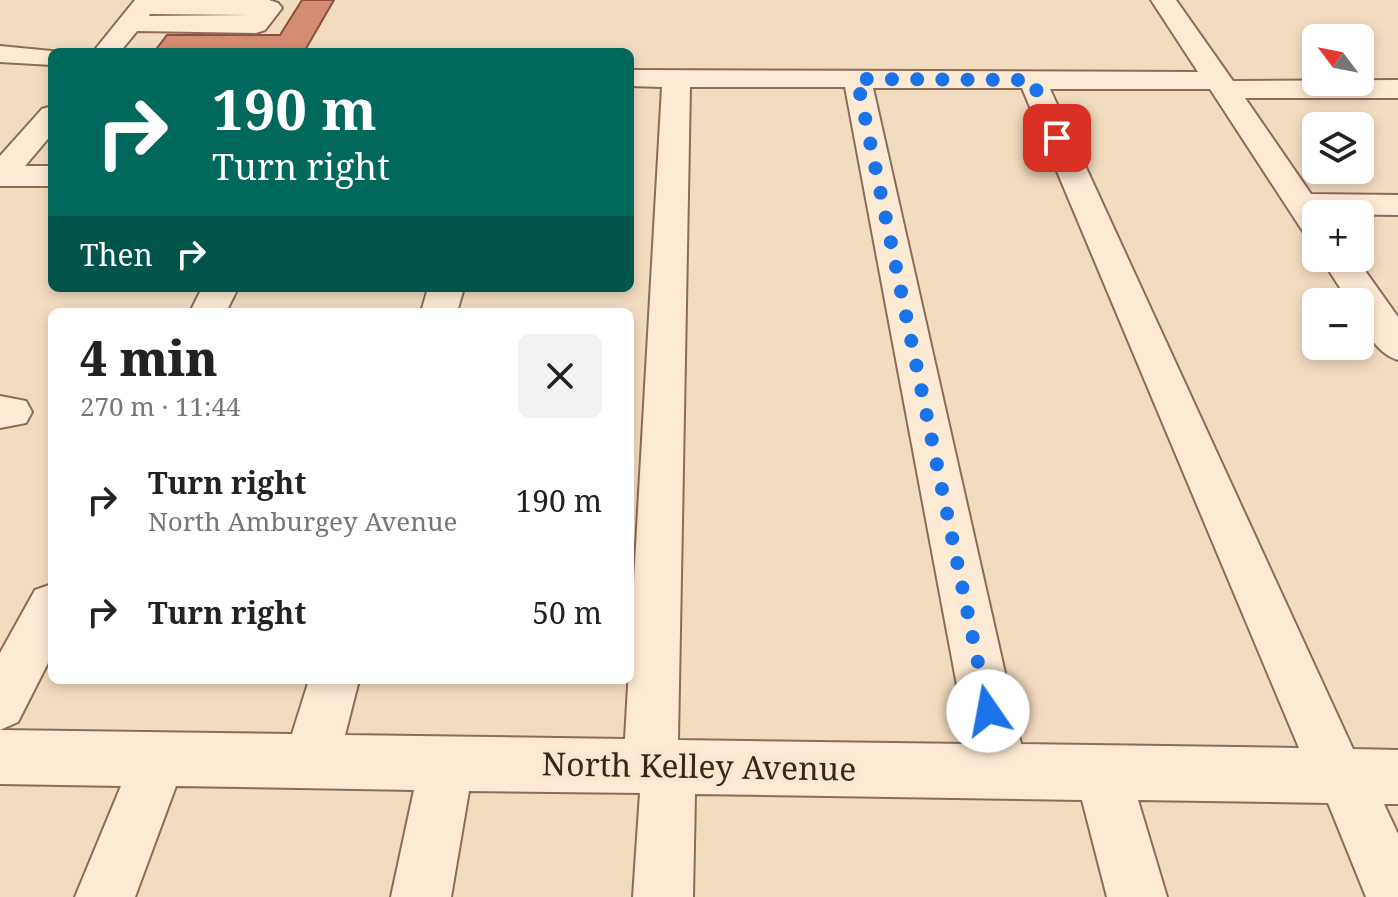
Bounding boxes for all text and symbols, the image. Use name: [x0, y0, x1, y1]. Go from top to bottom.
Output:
north arrow: [1302, 24, 1374, 96]
map controls: [1302, 24, 1374, 360]
text: 190 m: [212, 70, 377, 146]
icon: right: [80, 80, 184, 184]
pin: [1023, 104, 1091, 172]
button: layers: [1302, 112, 1374, 184]
icon: arrive: [1035, 116, 1079, 160]
text: Turn right: [212, 142, 390, 191]
button: +: [1302, 200, 1374, 272]
icon: right: [169, 232, 213, 276]
text: Then: [80, 234, 153, 275]
button: −: [1302, 288, 1374, 360]
text: 4 min: [80, 325, 218, 390]
button: close: [518, 334, 602, 418]
text: 270 m · 11:44: [80, 388, 241, 424]
text: Turn right: [148, 462, 306, 503]
icon: right: [80, 478, 124, 522]
text: 190 m: [516, 480, 602, 521]
text: North Amburgey Avenue: [148, 503, 457, 539]
icon: right: [80, 590, 124, 634]
text: Turn right: [148, 592, 306, 633]
text: 50 m: [532, 592, 602, 633]
position arrow: [946, 669, 1030, 753]
street label: North Kelley Avenue: [541, 741, 857, 790]

